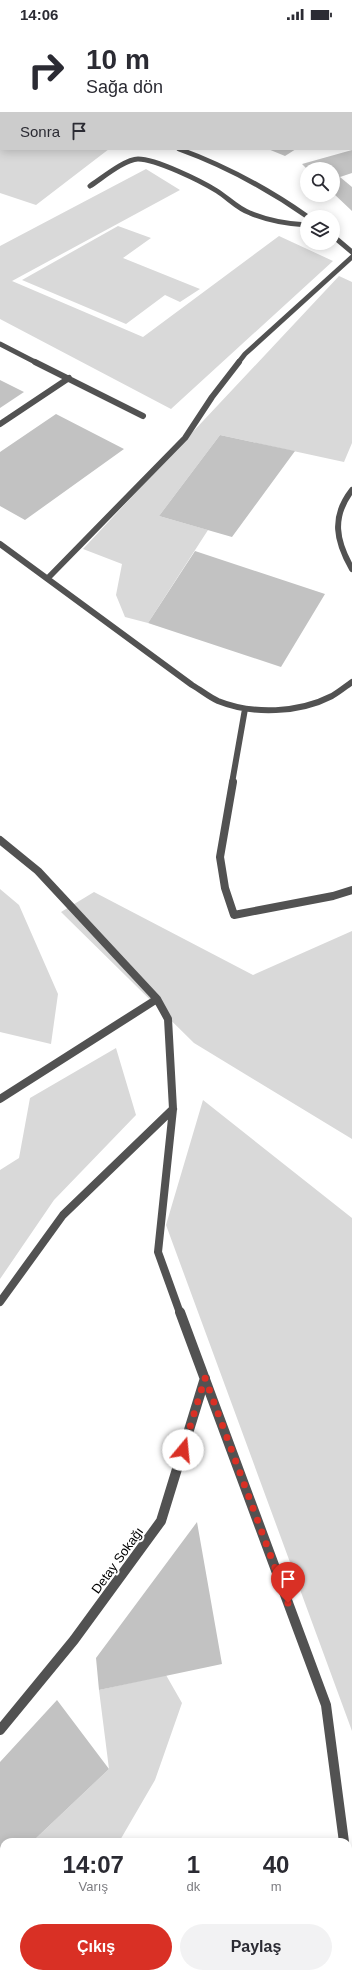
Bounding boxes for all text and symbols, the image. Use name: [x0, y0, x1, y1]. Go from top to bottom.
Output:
text: 14:06: [20, 6, 58, 23]
icon: right: [20, 44, 72, 96]
text: 10 m: [86, 44, 150, 75]
text: Sağa dön: [86, 77, 163, 97]
icon: arrive: [68, 120, 90, 142]
text: Sonra: [20, 123, 60, 140]
map controls: [300, 162, 340, 250]
button: search: [300, 162, 340, 202]
button: layers: [300, 210, 340, 250]
position arrow: [162, 1429, 204, 1471]
street label: Detay Sokağı: [88, 1524, 146, 1596]
pin: [271, 1562, 305, 1603]
icon: arrive: [277, 1568, 299, 1590]
text: 14:07: [63, 1851, 124, 1878]
text: 1: [187, 1851, 200, 1878]
text: 40: [263, 1851, 289, 1878]
text: Varış: [79, 1879, 108, 1894]
text: dk: [186, 1879, 200, 1894]
text: m: [271, 1879, 281, 1894]
button: Çıkış: [20, 1924, 172, 1970]
button: Paylaş: [180, 1924, 332, 1970]

